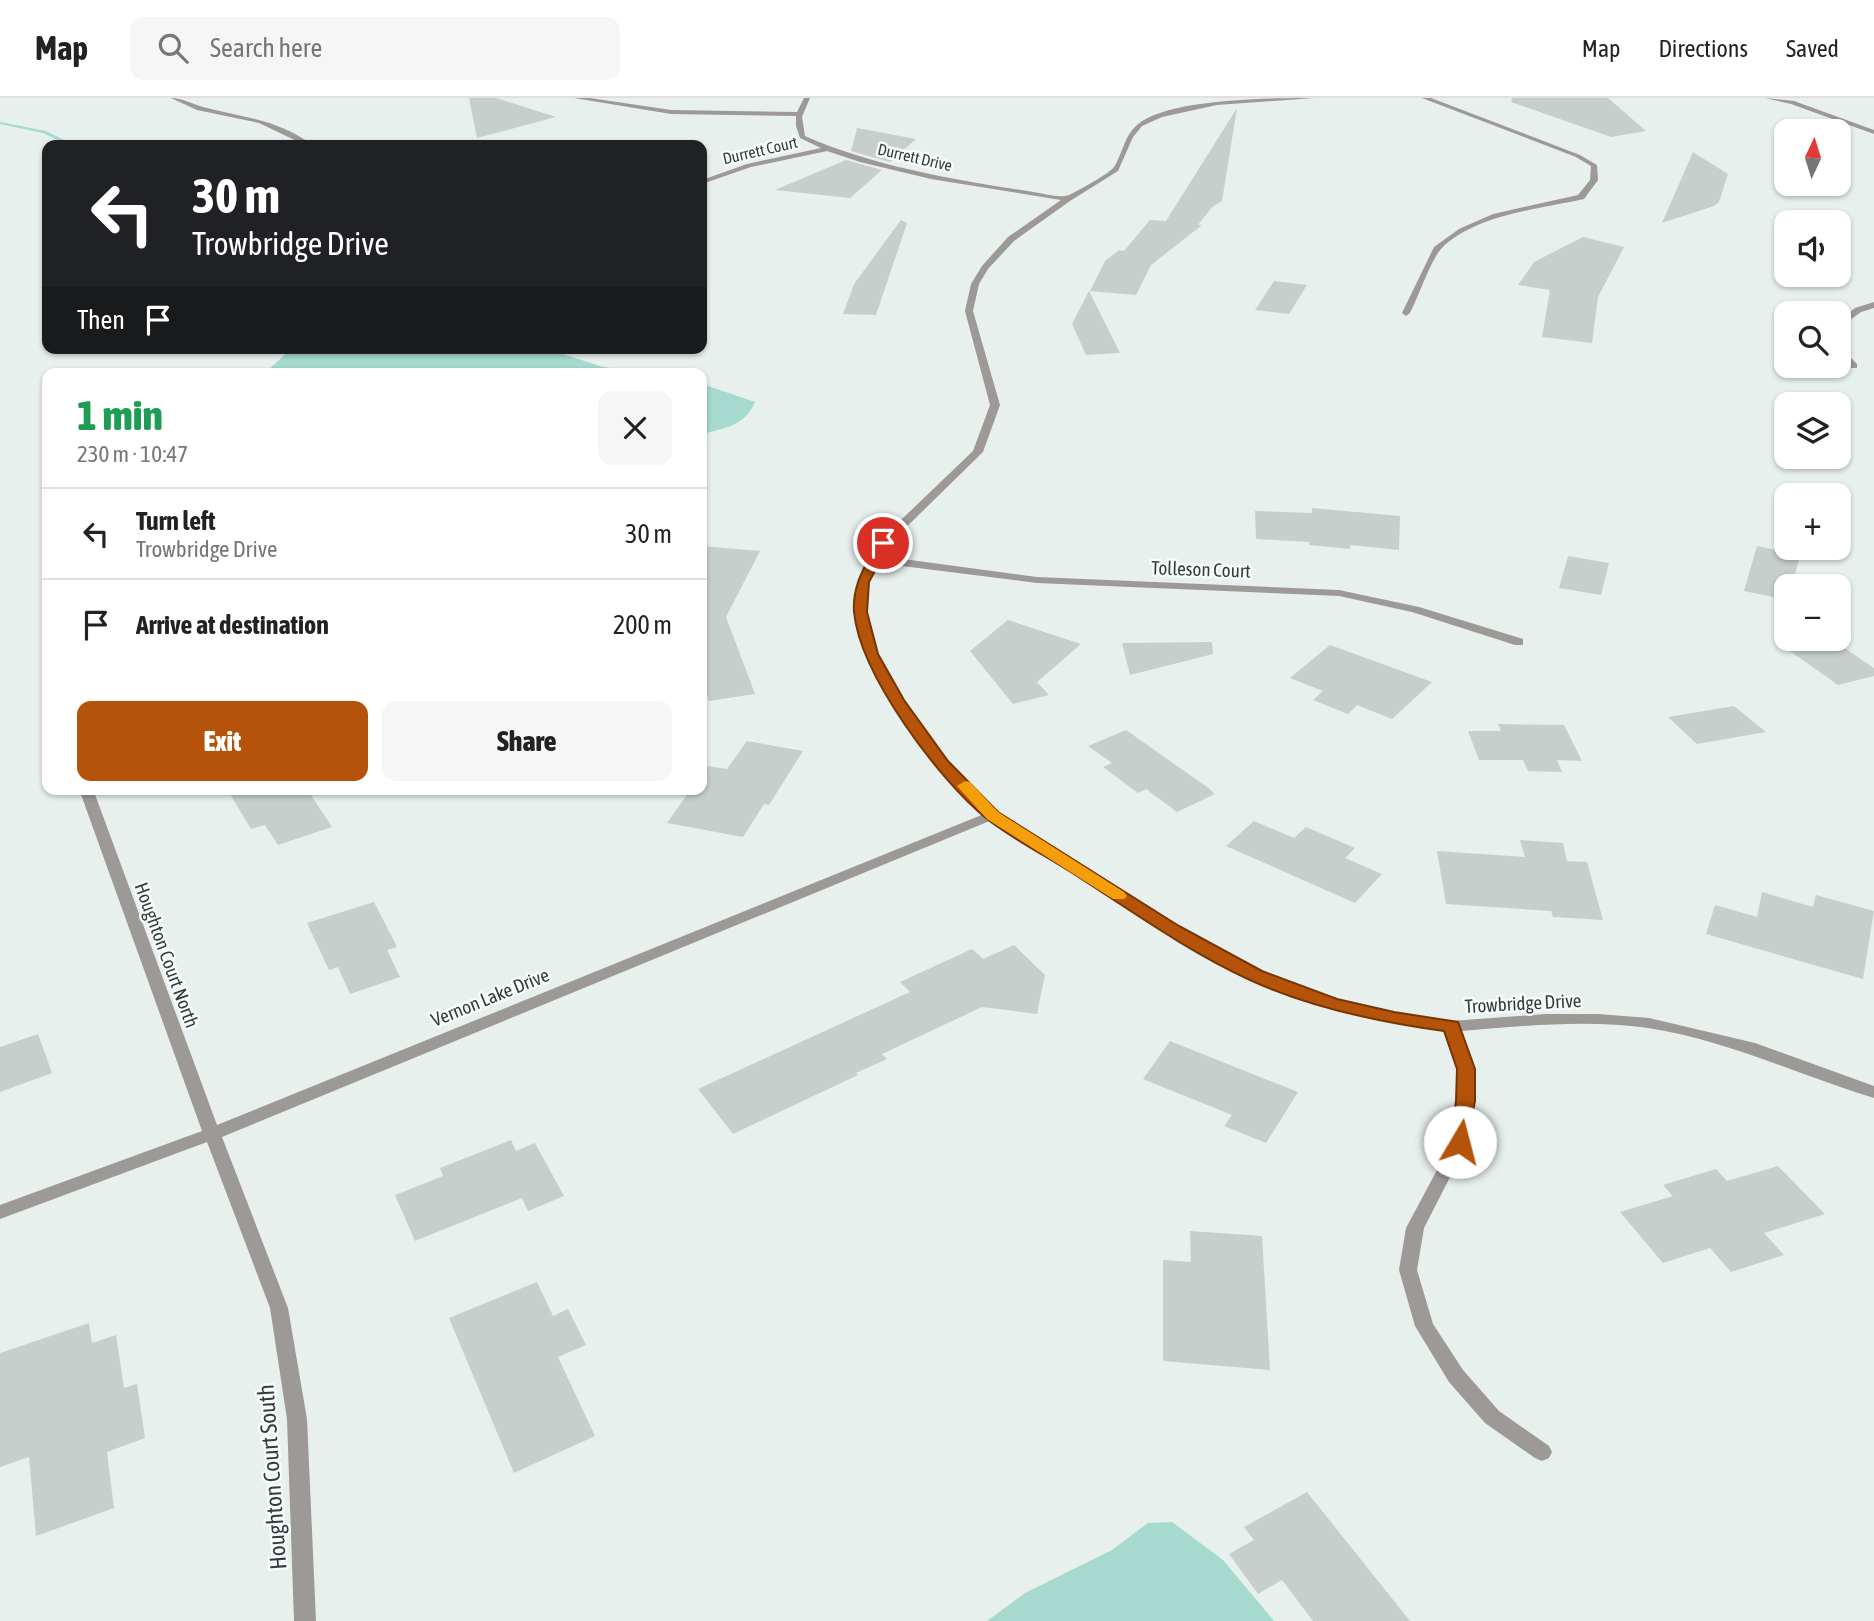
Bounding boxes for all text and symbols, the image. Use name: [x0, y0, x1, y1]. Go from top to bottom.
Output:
search box: [130, 17, 620, 80]
text: Map: [35, 29, 88, 67]
icon: search: [154, 29, 192, 67]
text: Search here: [210, 33, 322, 63]
text: Map: [1582, 35, 1620, 62]
text: Directions: [1658, 35, 1748, 62]
text: Saved: [1786, 35, 1839, 62]
north arrow: [1774, 119, 1852, 196]
map controls: [1774, 119, 1851, 651]
street label: Durrett Court: [721, 133, 800, 167]
street label: Durrett Drive: [876, 140, 954, 174]
text: 30 m: [192, 167, 280, 223]
icon: left: [77, 168, 168, 259]
button: sound: [1774, 210, 1851, 287]
text: Trowbridge Drive: [192, 225, 389, 262]
icon: arrive: [139, 301, 177, 339]
button: search: [1774, 301, 1851, 378]
text: Then: [77, 305, 125, 335]
text: 1 min: [77, 391, 163, 439]
button: close: [598, 391, 672, 465]
button: layers: [1774, 392, 1851, 469]
text: 230 m · 10:47: [77, 441, 188, 467]
button: +: [1774, 483, 1851, 560]
text: Turn left: [136, 506, 216, 536]
pin: [853, 513, 913, 573]
icon: left: [77, 515, 115, 553]
text: 30 m: [625, 519, 672, 549]
icon: arrive: [864, 524, 902, 562]
text: Trowbridge Drive: [136, 536, 277, 562]
street label: Tolleson Court: [1151, 556, 1251, 582]
button: −: [1774, 574, 1851, 651]
icon: arrive: [77, 606, 115, 644]
text: Arrive at destination: [136, 610, 329, 640]
text: 200 m: [613, 610, 672, 640]
button: Exit: [77, 701, 368, 781]
button: Share: [382, 701, 672, 781]
street label: Houghton Court North: [131, 879, 203, 1031]
street label: Vernon Lake Drive: [428, 963, 552, 1031]
street label: Trowbridge Drive: [1464, 989, 1582, 1017]
position arrow: [1423, 1105, 1497, 1179]
street label: Houghton Court South: [253, 1383, 291, 1571]

